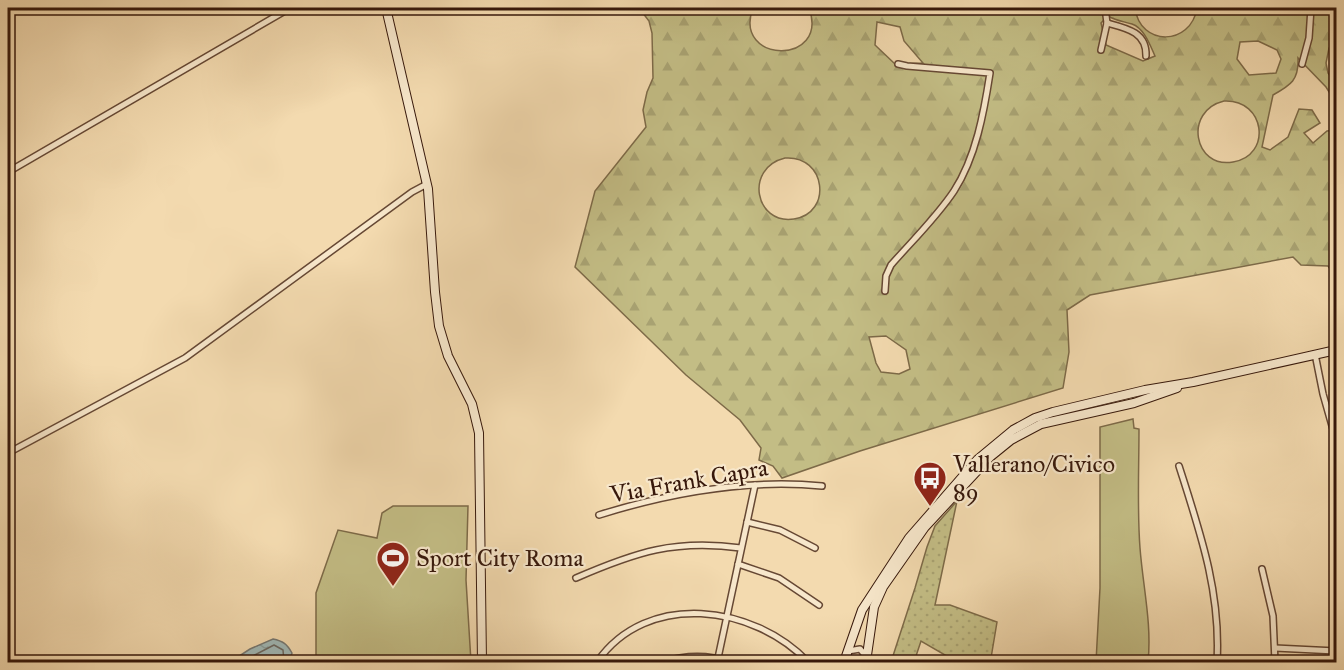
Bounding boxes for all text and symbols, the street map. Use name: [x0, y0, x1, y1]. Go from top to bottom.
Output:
place label: Vallerano/Civico 89: [952, 449, 1115, 507]
street label: Via Frank Capra: [607, 452, 771, 510]
bus stop icon: Vallerano/Civico 89: [912, 460, 948, 507]
sports icon: Sport City Roma: [375, 540, 411, 587]
place label: Sport City Roma: [416, 543, 584, 573]

